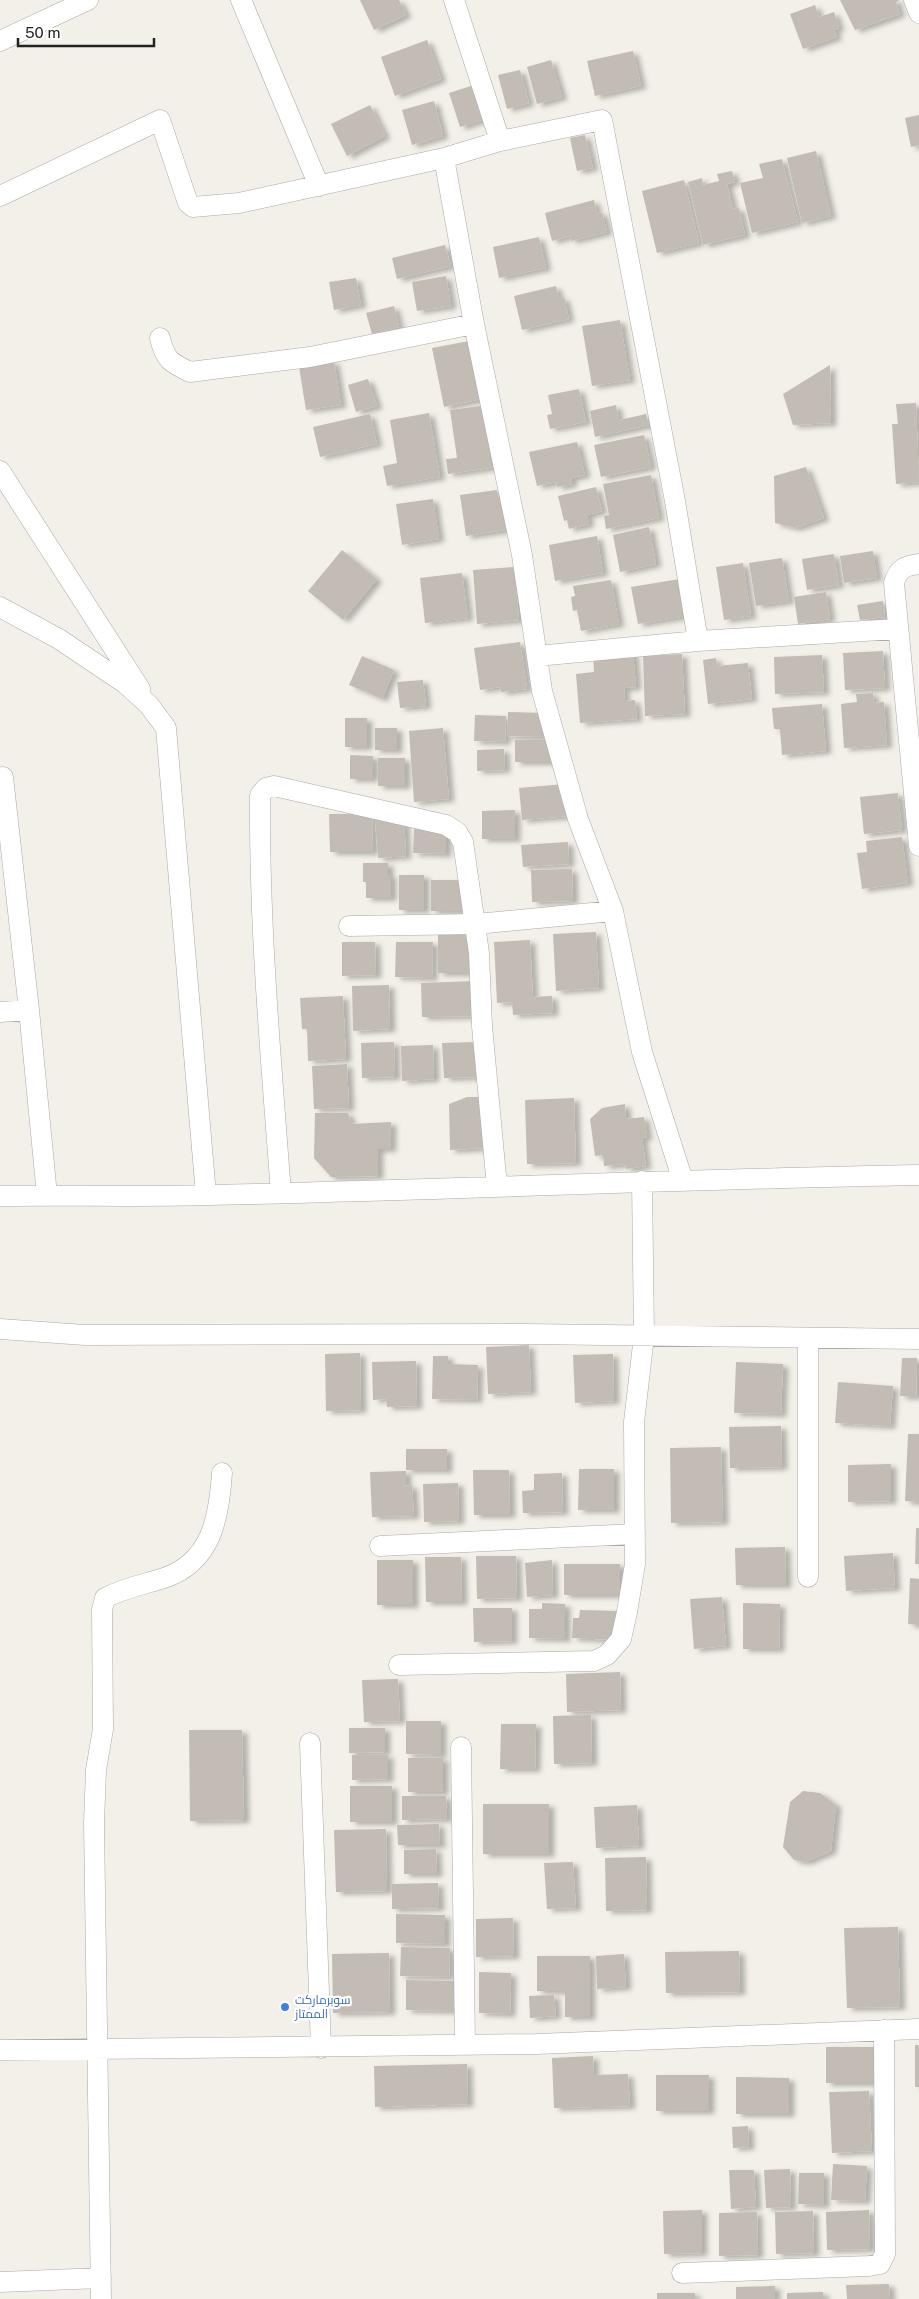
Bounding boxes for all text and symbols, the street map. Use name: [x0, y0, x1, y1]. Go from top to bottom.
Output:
scale bar: [18, 15, 154, 47]
text: 50 m: [25, 24, 60, 41]
place label: سوبرماركت الممتاز: [294, 1993, 350, 2021]
marker: سوبرماركت الممتاز: [279, 2001, 291, 2013]

